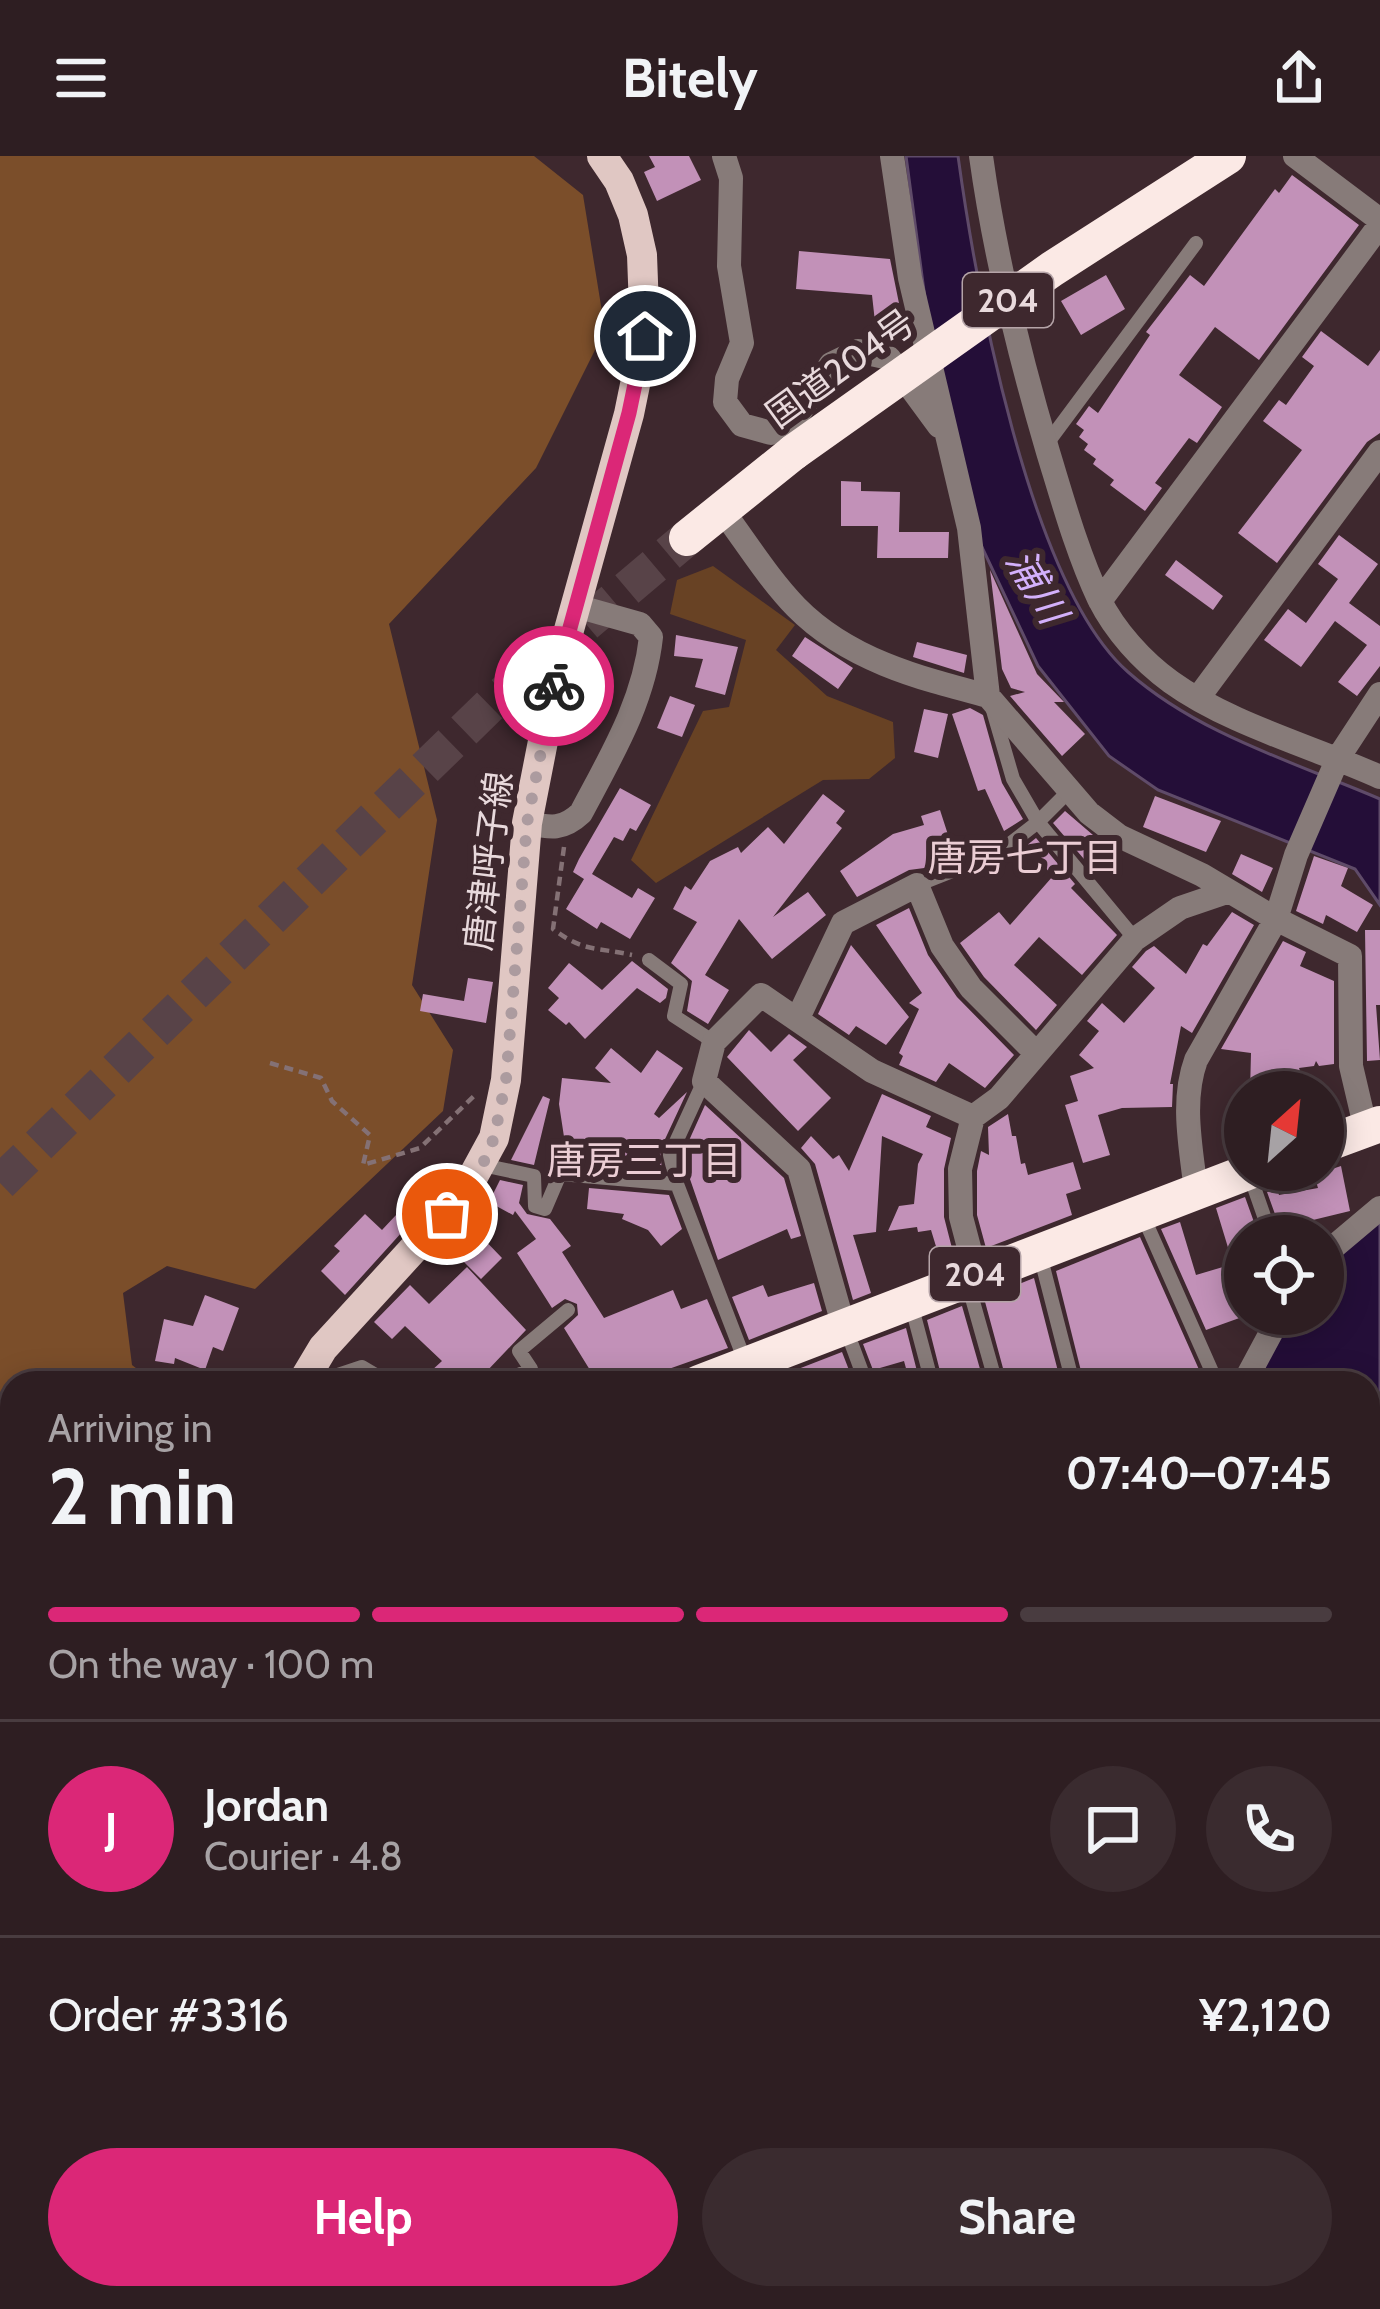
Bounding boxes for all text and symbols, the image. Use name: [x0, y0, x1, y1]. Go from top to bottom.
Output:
icon: menu: [48, 45, 114, 111]
text: Bitely: [622, 45, 758, 111]
icon: share: [1266, 45, 1332, 111]
road number: 204: [963, 273, 1053, 327]
pin: [594, 285, 696, 387]
street label: 国道204号: [757, 299, 923, 437]
icon: home: [612, 303, 678, 369]
water label: 浦川: [996, 540, 1080, 635]
courier: [494, 626, 614, 746]
icon: bike: [521, 653, 587, 719]
street label: 唐津呼子線: [455, 769, 521, 953]
district label: 唐房七丁目: [927, 833, 1123, 881]
north arrow: [1224, 1071, 1344, 1191]
map controls: [1224, 1071, 1344, 1335]
district label: 唐房三丁目: [546, 1136, 742, 1184]
pin: [396, 1163, 498, 1265]
icon: bag: [414, 1181, 480, 1247]
button: locate: [1224, 1215, 1344, 1335]
road number: 204: [930, 1247, 1020, 1301]
text: Arriving in: [48, 1404, 212, 1452]
text: 07:40–07:45: [1066, 1446, 1332, 1500]
text: 2 min: [48, 1449, 236, 1544]
text: On the way · 100 m: [48, 1640, 374, 1688]
button: chat: [1050, 1766, 1176, 1892]
button: phone: [1206, 1766, 1332, 1892]
text: Jordan: [204, 1778, 329, 1832]
text: J: [105, 1802, 117, 1856]
text: Courier · 4.8: [204, 1832, 403, 1880]
text: Order #3316: [48, 1988, 289, 2042]
text: ¥2,120: [1199, 1988, 1332, 2042]
button: Help: [48, 2148, 678, 2286]
button: Share: [702, 2148, 1332, 2286]

